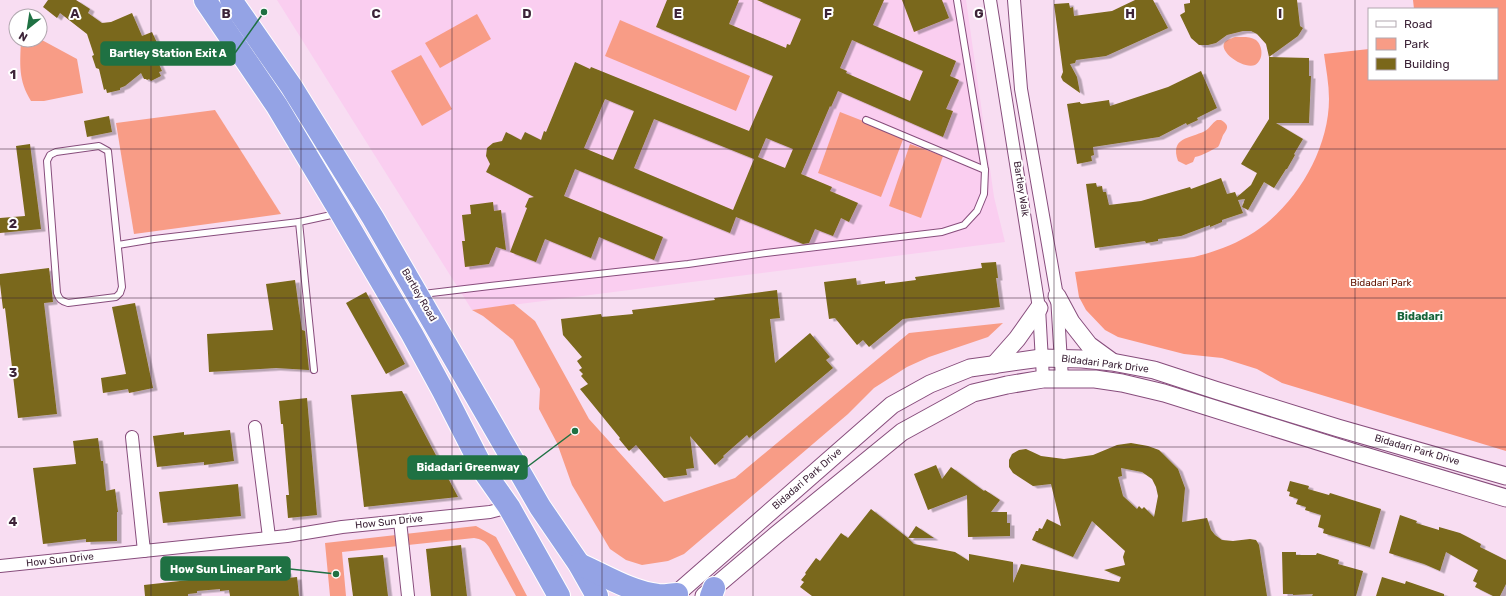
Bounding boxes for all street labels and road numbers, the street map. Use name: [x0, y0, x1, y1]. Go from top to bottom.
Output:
street label: Bartley Walk: [1011, 160, 1031, 219]
street label: Bartley Road: [399, 266, 439, 324]
street label: Bidadari Park Drive: [1061, 353, 1150, 375]
street label: Bidadari Park Drive: [1373, 432, 1461, 468]
street label: Bidadari Park Drive: [770, 445, 844, 512]
street label: How Sun Drive: [355, 512, 424, 532]
street label: How Sun Drive: [26, 550, 95, 570]

